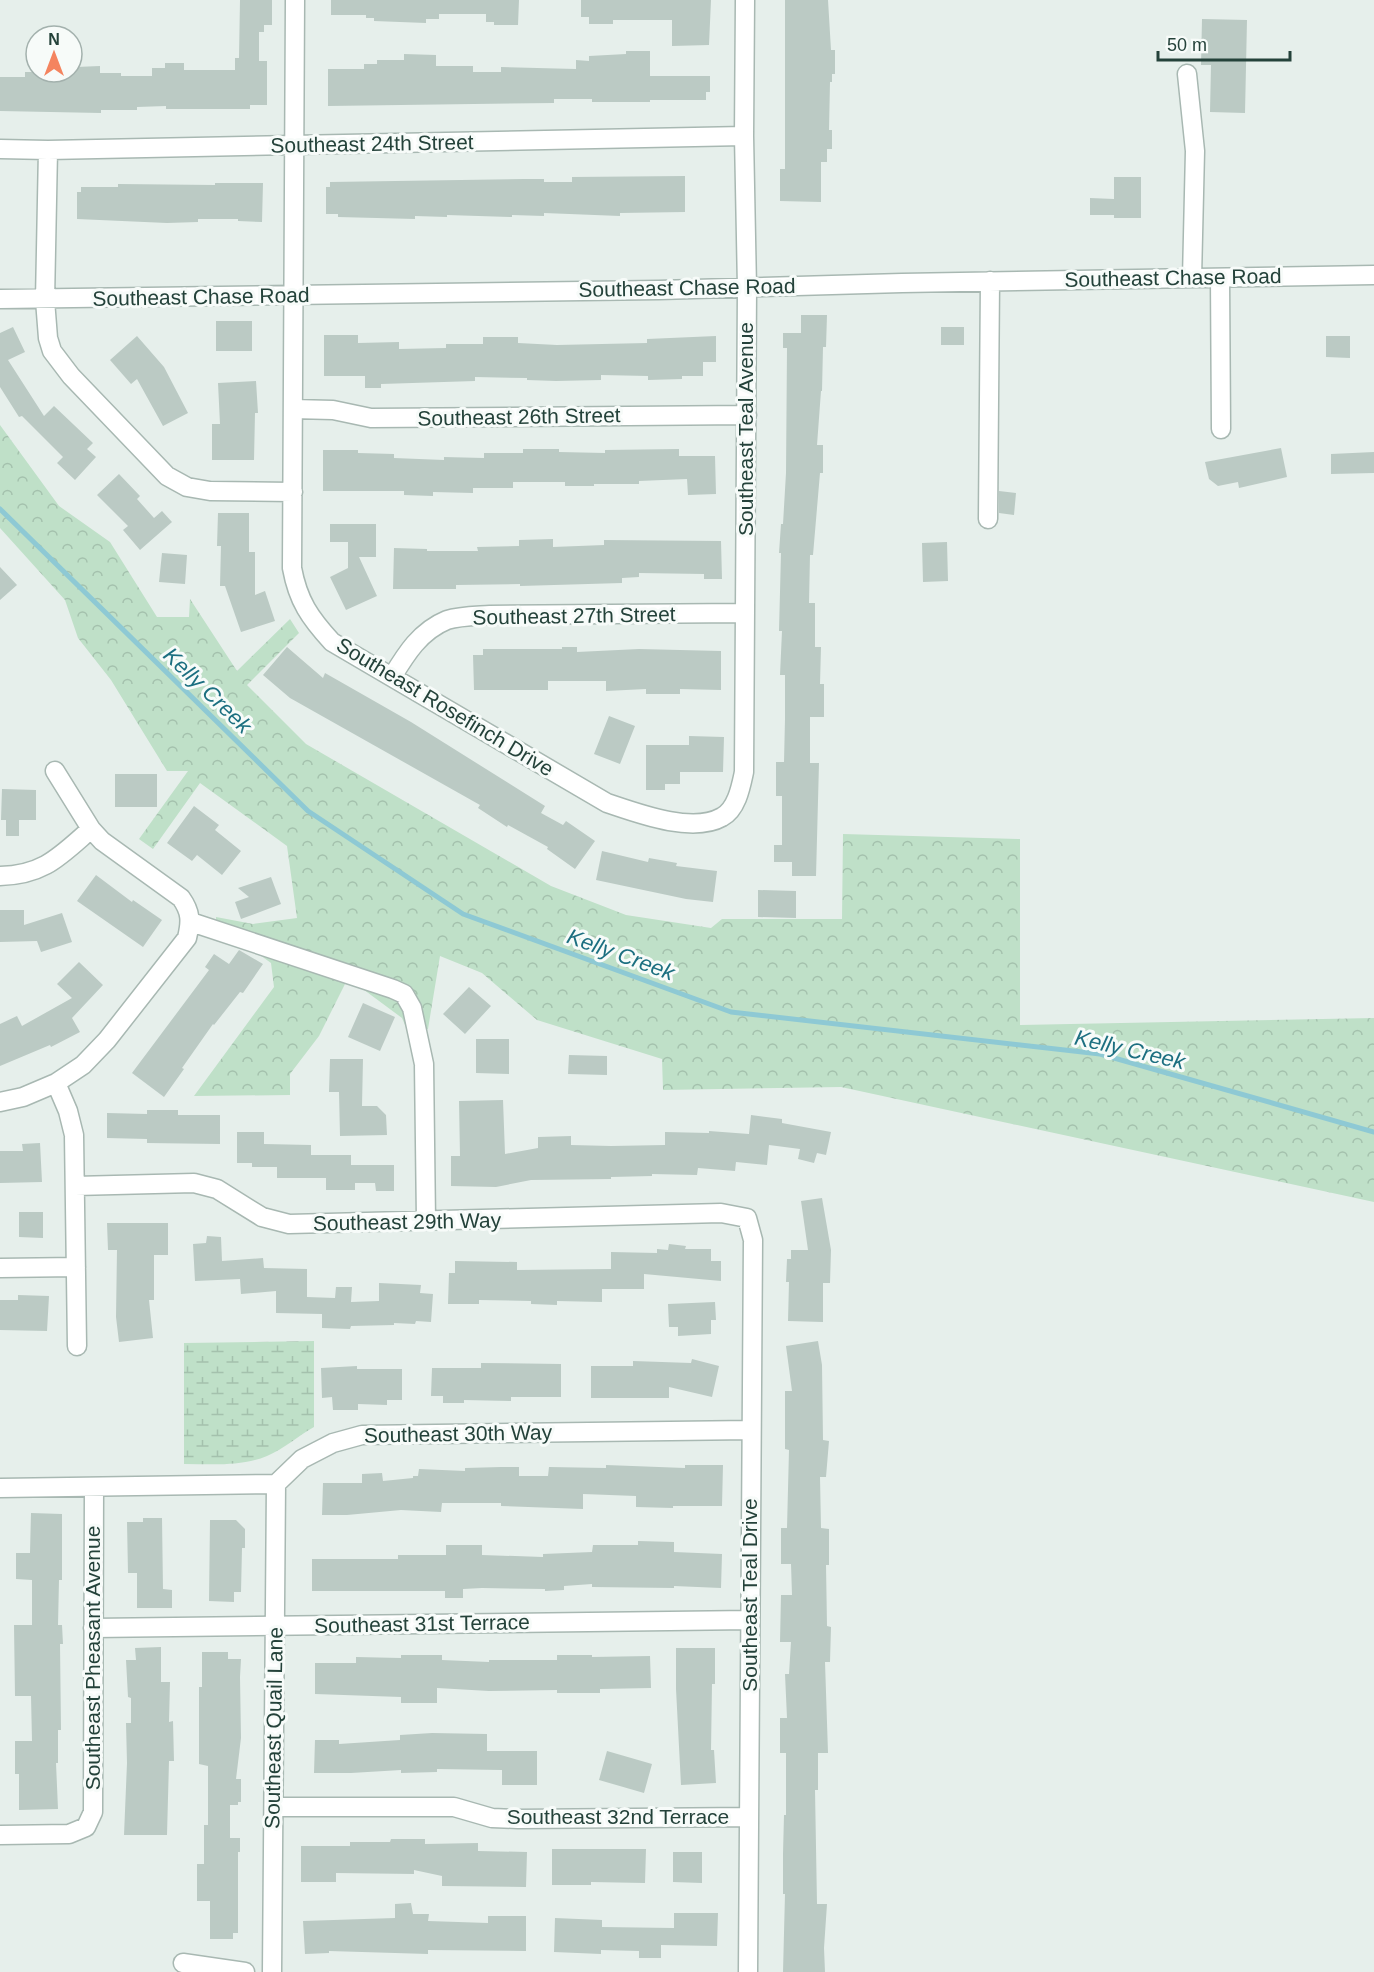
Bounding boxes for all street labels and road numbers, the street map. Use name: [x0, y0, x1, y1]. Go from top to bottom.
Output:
street label: Southeast 24th Street: [270, 130, 474, 157]
street label: Southeast Chase Road: [1064, 264, 1282, 291]
street label: Southeast Chase Road: [578, 274, 796, 301]
street label: Southeast Chase Road: [92, 283, 310, 310]
street label: Southeast Teal Avenue: [734, 322, 757, 536]
street label: Southeast 26th Street: [417, 403, 621, 430]
street label: Southeast 27th Street: [472, 602, 676, 629]
street label: Southeast Rosefinch Drive: [333, 633, 558, 780]
street label: Southeast 29th Way: [313, 1208, 502, 1235]
street label: Southeast 30th Way: [364, 1420, 553, 1447]
street label: Southeast Teal Drive: [738, 1498, 761, 1692]
street label: Southeast Pheasant Avenue: [81, 1526, 104, 1790]
street label: Southeast 31st Terrace: [314, 1610, 530, 1637]
street label: Southeast Quail Lane: [260, 1627, 287, 1829]
street label: Southeast 32nd Terrace: [507, 1805, 729, 1828]

